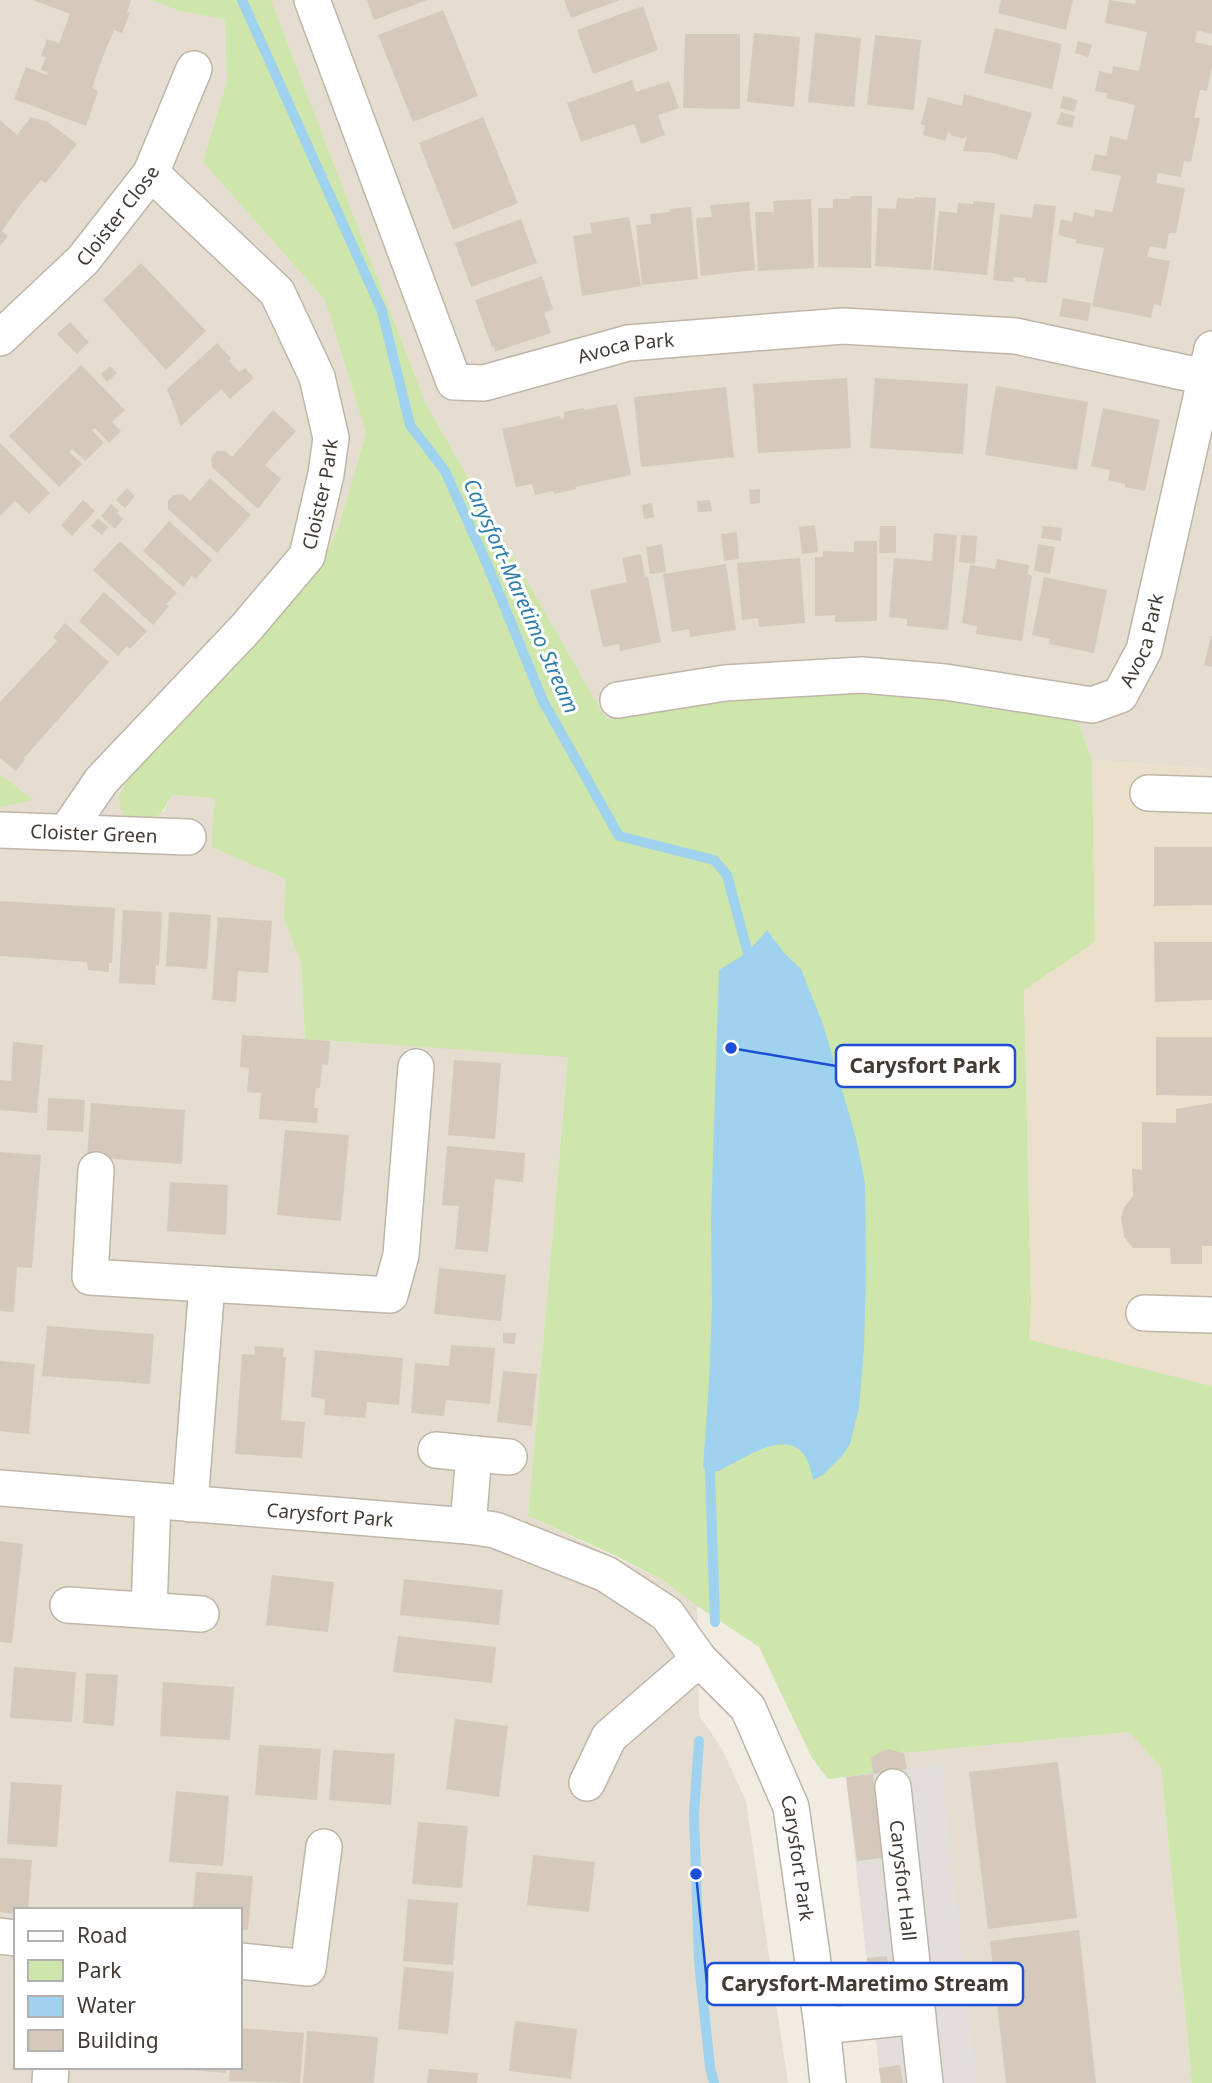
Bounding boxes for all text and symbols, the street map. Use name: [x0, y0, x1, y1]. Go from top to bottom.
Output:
street label: Cloister Close: [70, 162, 165, 272]
street label: Avoca Park: [574, 326, 675, 369]
street label: Cloister Park: [296, 437, 344, 552]
water label: Carysfort-Maretimo Stream: [457, 474, 586, 717]
street label: Avoca Park: [1113, 591, 1169, 692]
street label: Cloister Green: [30, 818, 158, 849]
callout: Carysfort Park: [836, 1045, 1015, 1087]
text: Carysfort Park: [849, 1051, 1002, 1079]
street label: Carysfort Park: [265, 1497, 394, 1533]
street label: Carysfort Park: [774, 1791, 820, 1923]
street label: Carysfort Hall: [884, 1819, 923, 1942]
legend: [14, 1908, 242, 2069]
text: Road: [77, 1921, 127, 1949]
text: Park: [77, 1956, 122, 1984]
callout: Carysfort-Maretimo Stream: [707, 1963, 1023, 2005]
text: Carysfort-Maretimo Stream: [721, 1969, 1009, 1997]
text: Water: [77, 1991, 136, 2019]
text: Building: [77, 2026, 159, 2054]

